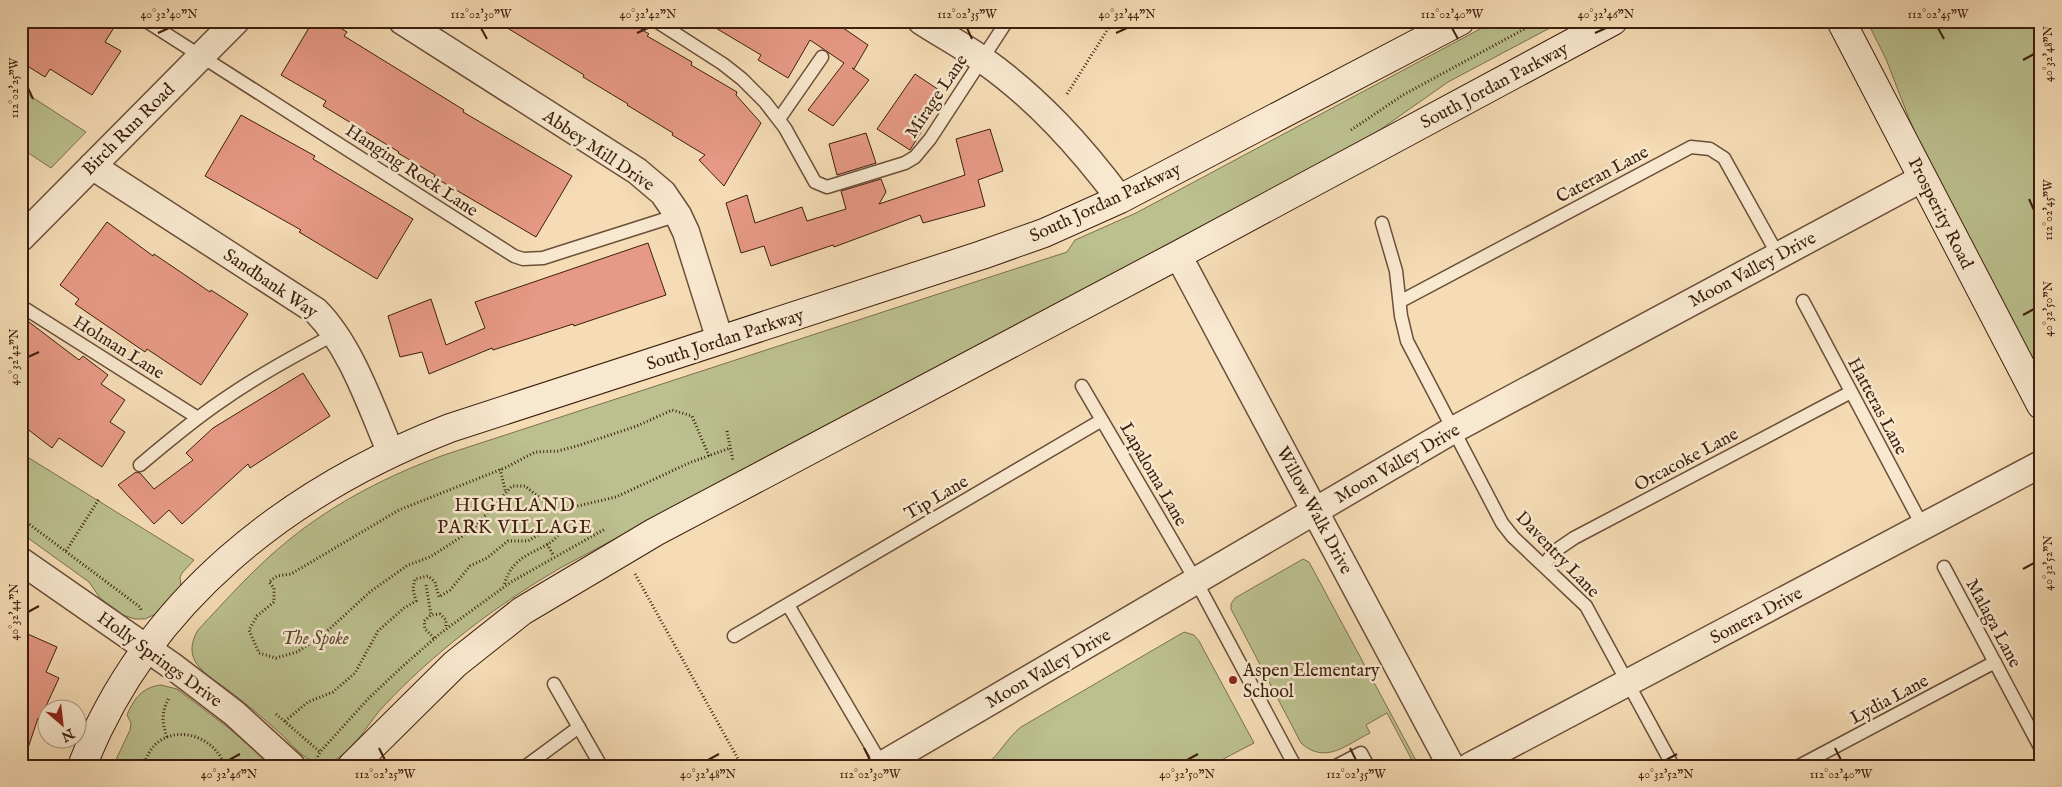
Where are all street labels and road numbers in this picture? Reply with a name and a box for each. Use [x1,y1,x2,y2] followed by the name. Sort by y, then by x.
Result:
[1417,38,1573,135] street label: South Jordan Parkway
[901,50,974,143] street label: Mirage Lane
[78,79,181,181] street label: Birch Run Road
[537,105,658,197] street label: Abbey Mill Drive
[340,120,482,223] street label: Hanging Rock Lane
[1553,141,1653,209] street label: Cateran Lane
[1902,154,1978,274] street label: Prosperity Road
[1026,158,1185,248] street label: South Jordan Parkway
[1685,227,1820,314] street label: Moon Valley Drive
[218,244,322,324] street label: Sandbank Way
[644,304,807,377] street label: South Jordan Parkway
[68,311,168,385] street label: Holman Lane
[1841,354,1912,459] street label: Hatteras Lane
[1114,418,1192,531] street label: Lapaloma Lane
[1331,419,1464,509] street label: Moon Valley Drive
[1631,423,1743,497] street label: Orcacoke Lane
[1270,443,1357,578] street label: Willow Walk Drive
[901,471,973,526] street label: Tip Lane
[1510,507,1604,603] street label: Daventry Lane
[1960,575,2026,672] street label: Malaga Lane
[1707,582,1807,650] street label: Somera Drive
[92,607,226,713] street label: Holly Springs Drive
[982,624,1115,714] street label: Moon Valley Drive
[1847,670,1933,731] street label: Lydia Lane

